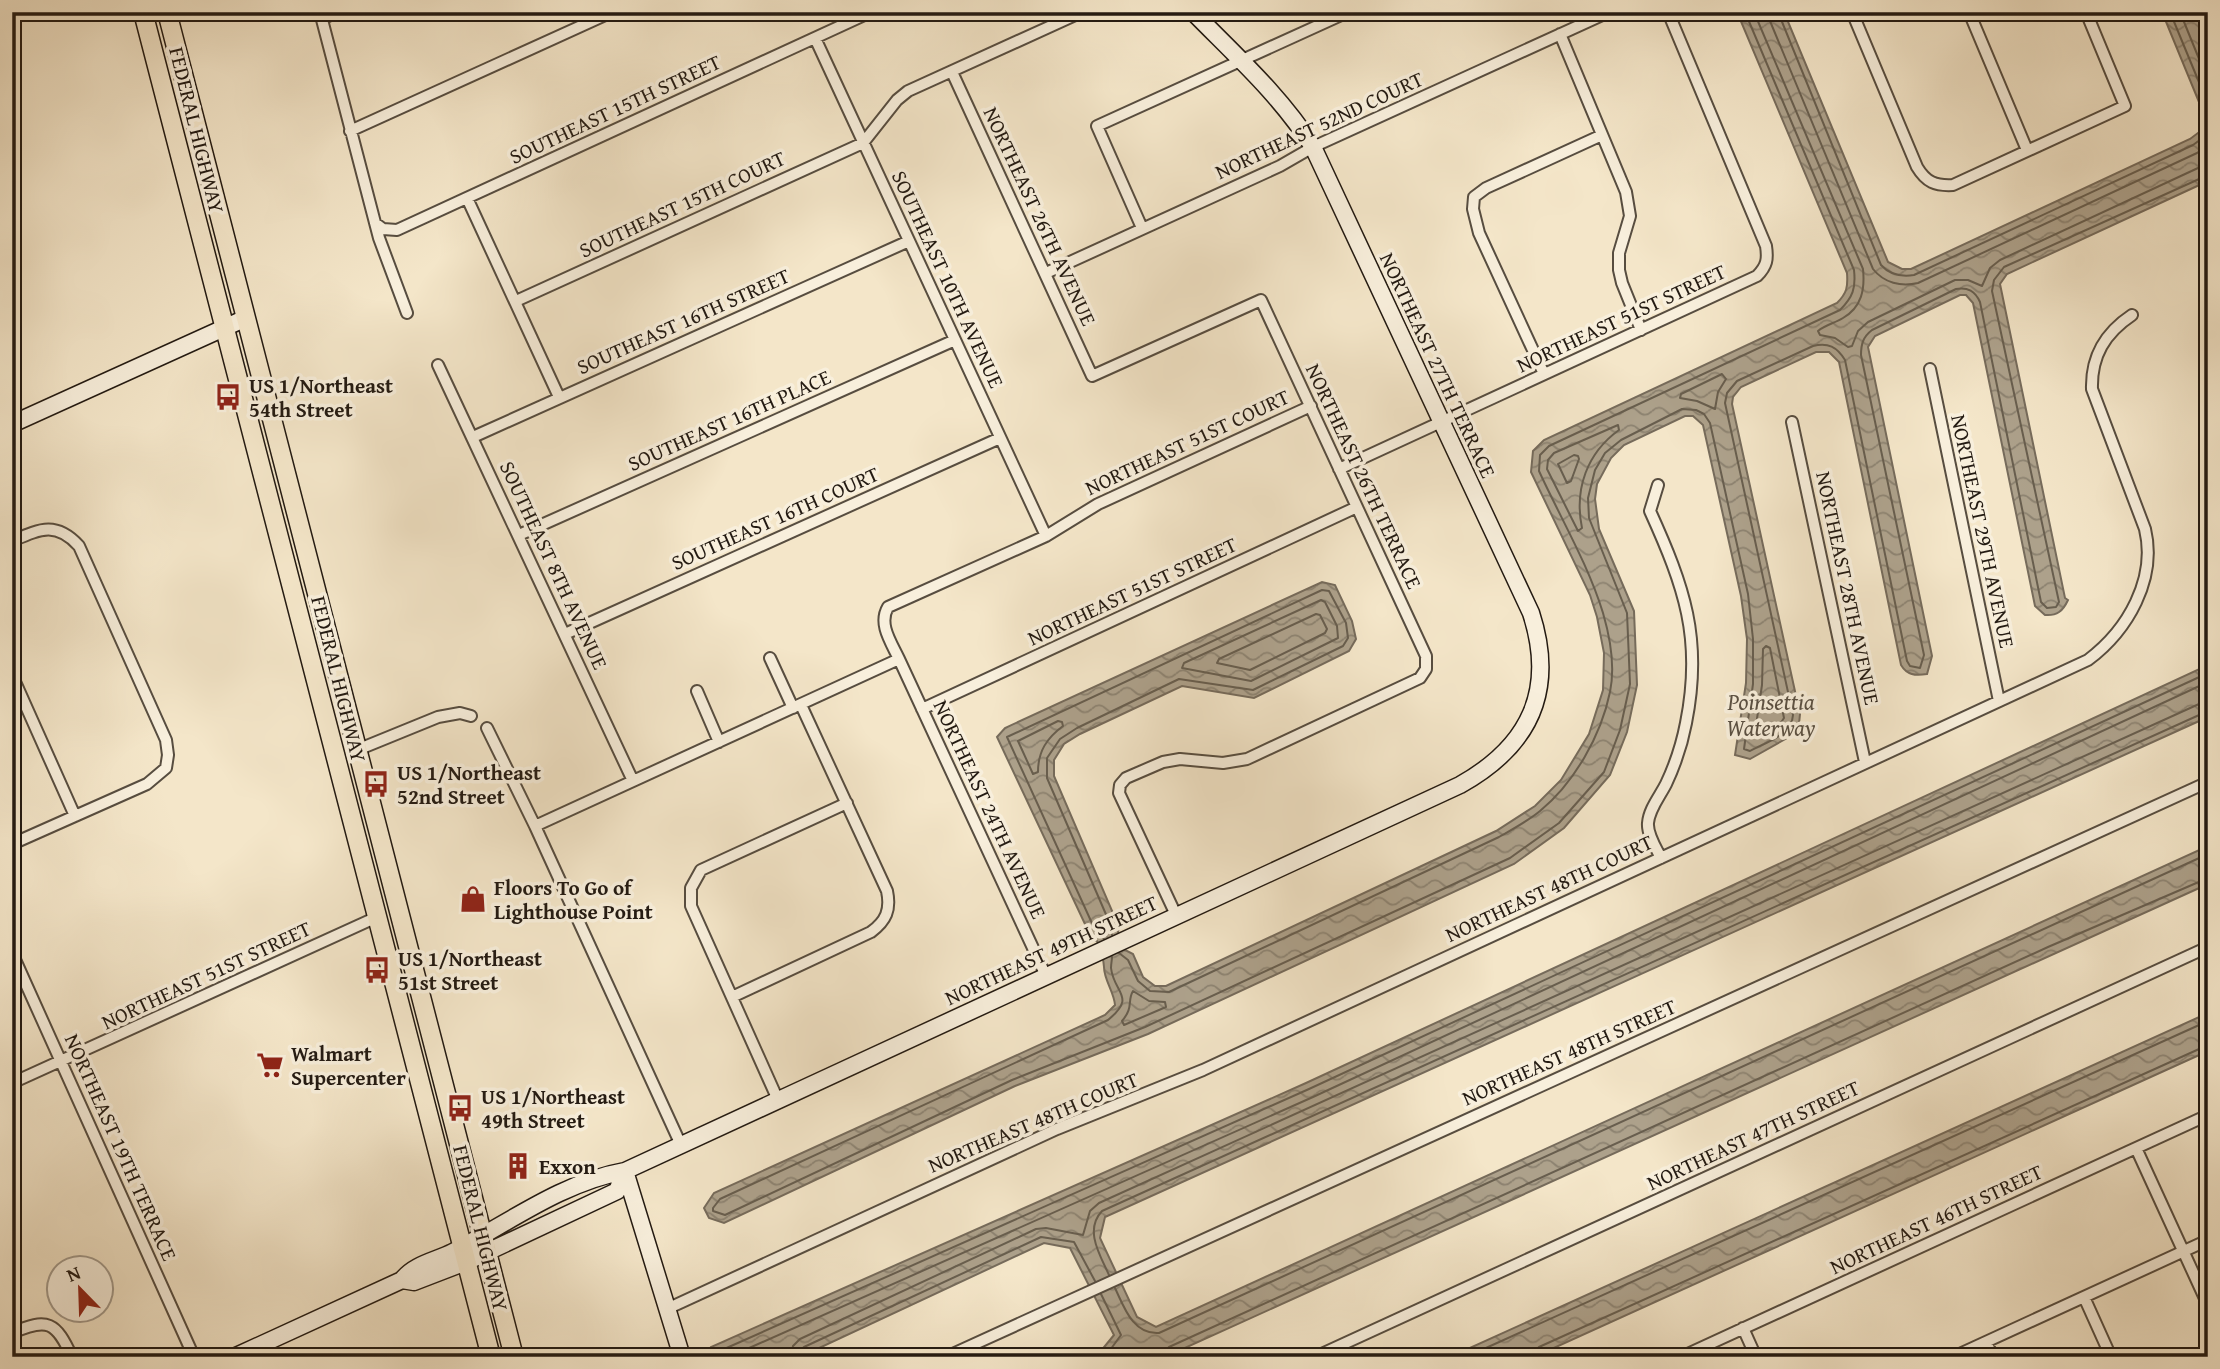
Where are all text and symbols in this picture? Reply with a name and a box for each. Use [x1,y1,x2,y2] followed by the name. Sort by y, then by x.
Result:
[161,44,233,217] street label: FEDERAL HIGHWAY
[504,46,726,172] street label: SOUTHEAST 15TH STREET
[1210,63,1428,187] street label: NORTHEAST 52ND COURT
[976,102,1105,331] street label: NORTHEAST 26TH AVENUE
[574,142,791,265] street label: SOUTHEAST 15TH COURT
[884,165,1012,393] street label: SOUTHEAST 10TH AVENUE
[1372,247,1504,483] street label: NORTHEAST 27TH TERRACE
[1511,256,1731,380] street label: NORTHEAST 51ST STREET
[572,260,795,382] street label: SOUTHEAST 16TH STREET
[1298,358,1430,594] street label: NORTHEAST 26TH TERRACE
[623,361,836,479] street label: SOUTHEAST 16TH PLACE
[249,370,393,425] place label: US 1/Northeast 54th Street
[1080,381,1294,503] street label: NORTHEAST 51ST COURT
[213,382,243,412] bus stop icon: US 1/Northeast 54th Street
[1943,411,2023,651] street label: NORTHEAST 29TH AVENUE
[492,456,616,675] street label: SOUTHEAST 8TH AVENUE
[666,458,884,578] street label: SOUTHEAST 16TH COURT
[1808,468,1888,708] street label: NORTHEAST 28TH AVENUE
[1022,529,1242,653] street label: NORTHEAST 51ST STREET
[303,593,375,766] street label: FEDERAL HIGHWAY
[1726,685,1816,744] water label: Poinsettia Waterway
[926,695,1055,924] street label: NORTHEAST 24TH AVENUE
[397,757,541,812] place label: US 1/Northeast 52nd Street
[361,769,391,799] bus stop icon: US 1/Northeast 52nd Street
[1440,826,1658,950] street label: NORTHEAST 48TH COURT
[494,872,653,927] place label: Floors To Go of Lighthouse Point
[458,884,488,914] shop icon: Floors To Go of Lighthouse Point
[940,887,1163,1013] street label: NORTHEAST 49TH STREET
[96,913,316,1037] street label: NORTHEAST 51ST STREET
[398,943,542,998] place label: US 1/Northeast 51st Street
[362,955,392,985] bus stop icon: US 1/Northeast 51st Street
[1457,991,1681,1113] street label: NORTHEAST 48TH STREET
[57,1029,185,1266] street label: NORTHEAST 19TH TERRACE
[291,1038,406,1093] place label: Walmart Supercenter
[255,1050,285,1080] supermarket icon: Walmart Supercenter
[923,1064,1143,1180] street label: NORTHEAST 48TH COURT
[1642,1072,1865,1198] street label: NORTHEAST 47TH STREET
[481,1081,625,1136] place label: US 1/Northeast 49th Street
[445,1093,475,1123] bus stop icon: US 1/Northeast 49th Street
[445,1142,517,1315] street label: FEDERAL HIGHWAY
[503,1151,533,1181] building icon: Exxon
[539,1151,596,1182] place label: Exxon
[1825,1156,2048,1282] street label: NORTHEAST 46TH STREET
[46,1254,116,1324] north arrow
[62,1258,85,1289] text: N

